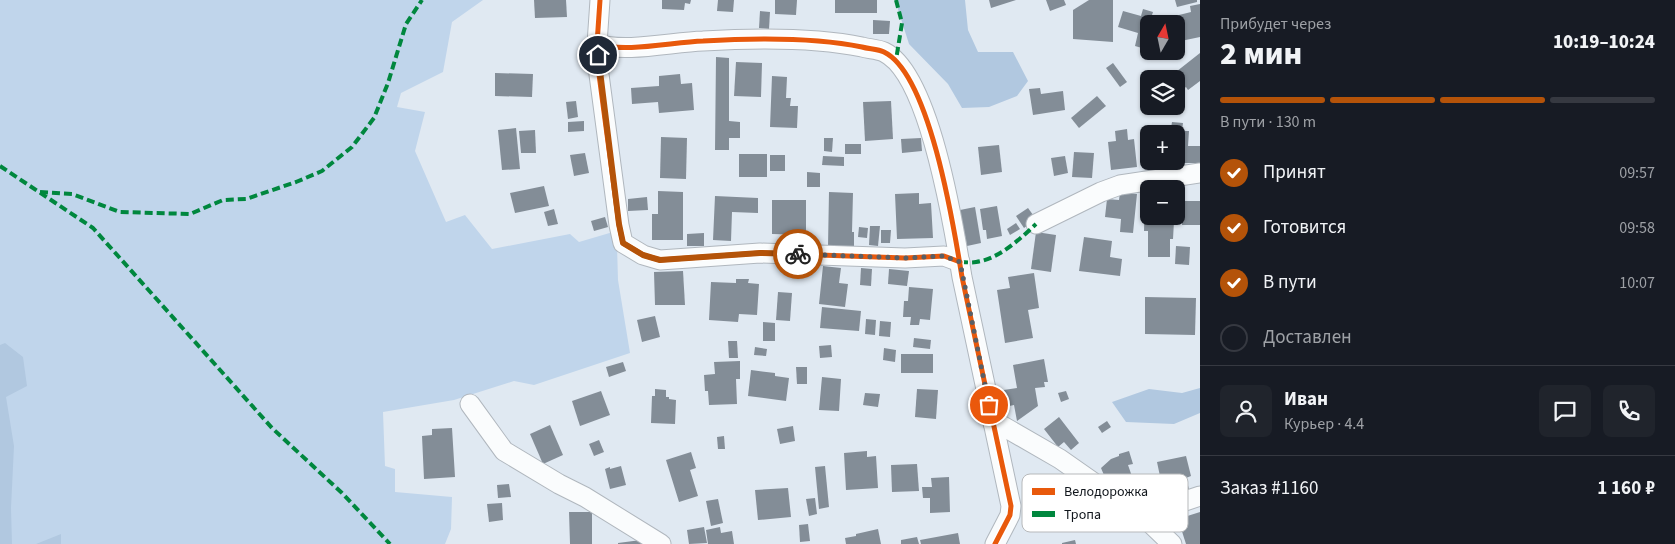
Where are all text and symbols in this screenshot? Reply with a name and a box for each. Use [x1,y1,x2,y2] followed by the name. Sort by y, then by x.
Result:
[1220,13,1331,35] text: Прибудет через
[1140,15,1185,60] north arrow
[1140,15,1185,225] map controls
[1553,29,1655,56] text: 10:19–10:24
[1220,31,1302,77] text: 2 мин
[577,34,619,76] pin
[584,41,612,69] icon: home
[1140,70,1185,115] button: layers
[1220,111,1316,133] text: В пути · 130 m
[1140,125,1185,170] button: +
[1220,159,1248,187] icon: check
[1263,159,1326,186] text: Принят
[1619,162,1655,184] text: 09:57
[1140,180,1185,225] button: −
[1220,214,1248,242] icon: check
[1263,214,1346,241] text: Готовится
[1619,217,1655,239] text: 09:58
[773,229,823,279] courier
[784,240,812,268] icon: bike
[1220,269,1248,297] icon: check
[1263,269,1317,296] text: В пути
[1619,272,1655,294] text: 10:07
[1263,324,1352,351] text: Доставлен
[968,384,1010,426] pin
[1220,385,1272,437] button: person
[1539,385,1591,437] button: chat
[1603,385,1655,437] button: phone
[1284,386,1328,413] text: Иван
[975,391,1003,419] icon: bag
[1284,413,1364,435] text: Курьер · 4.4
[1022,474,1188,532] legend
[1220,475,1319,502] text: Заказ #1160
[1597,475,1655,502] text: 1 160 ₽
[1064,482,1148,502] text: Велодорожка
[1064,505,1101,525] text: Тропа

